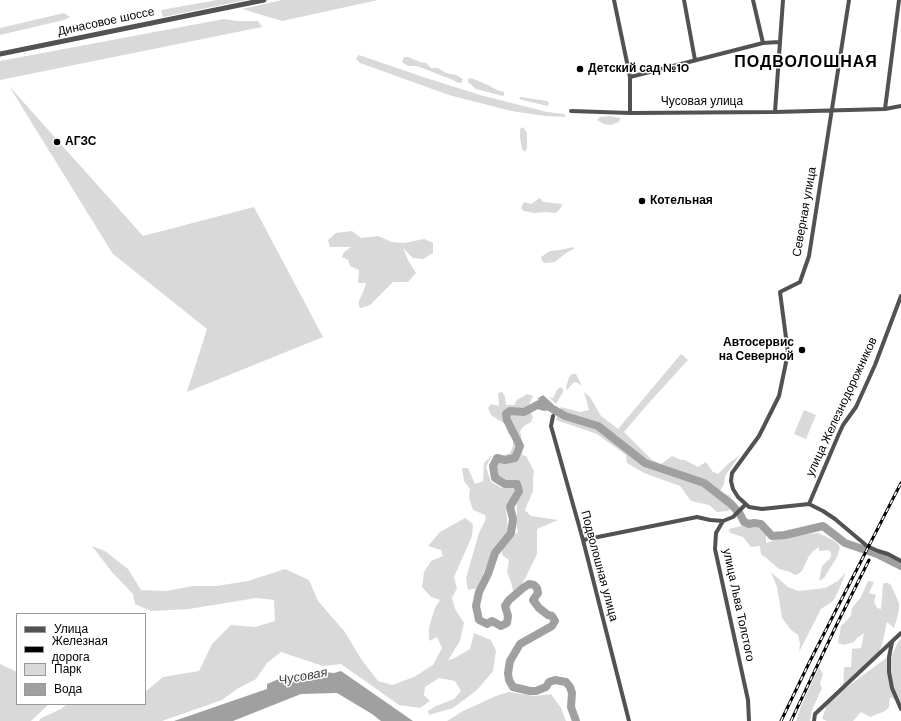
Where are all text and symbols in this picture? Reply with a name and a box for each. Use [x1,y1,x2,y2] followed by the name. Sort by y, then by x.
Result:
[56,5,156,39] street label: Динасовое шоссе
[734,53,878,73] district label: ПОДВОЛОШНАЯ
[588,62,689,76] place label: Детский сад №10
[575,64,585,74] marker: Детский сад №10
[661,95,743,109] street label: Чусовая улица
[65,135,96,149] place label: АГЗС
[52,137,62,147] marker: АГЗС
[790,166,820,258] street label: Северная улица
[650,194,713,208] place label: Котельная
[637,196,647,206] marker: Котельная
[803,335,881,479] street label: улица Железнодорожников
[719,336,794,364] place label: Автосервис на Северной
[797,345,807,355] marker: Автосервис на Северной
[577,509,621,623] street label: Подволошная улица
[719,547,757,663] street label: улица Льва Толстого
[16,613,146,705] legend
[54,621,88,637] text: Улица
[52,633,108,665] text: Железная дорога
[54,661,81,677] text: Парк
[277,665,329,689] water label: Чусовая
[54,681,82,697] text: Вода

